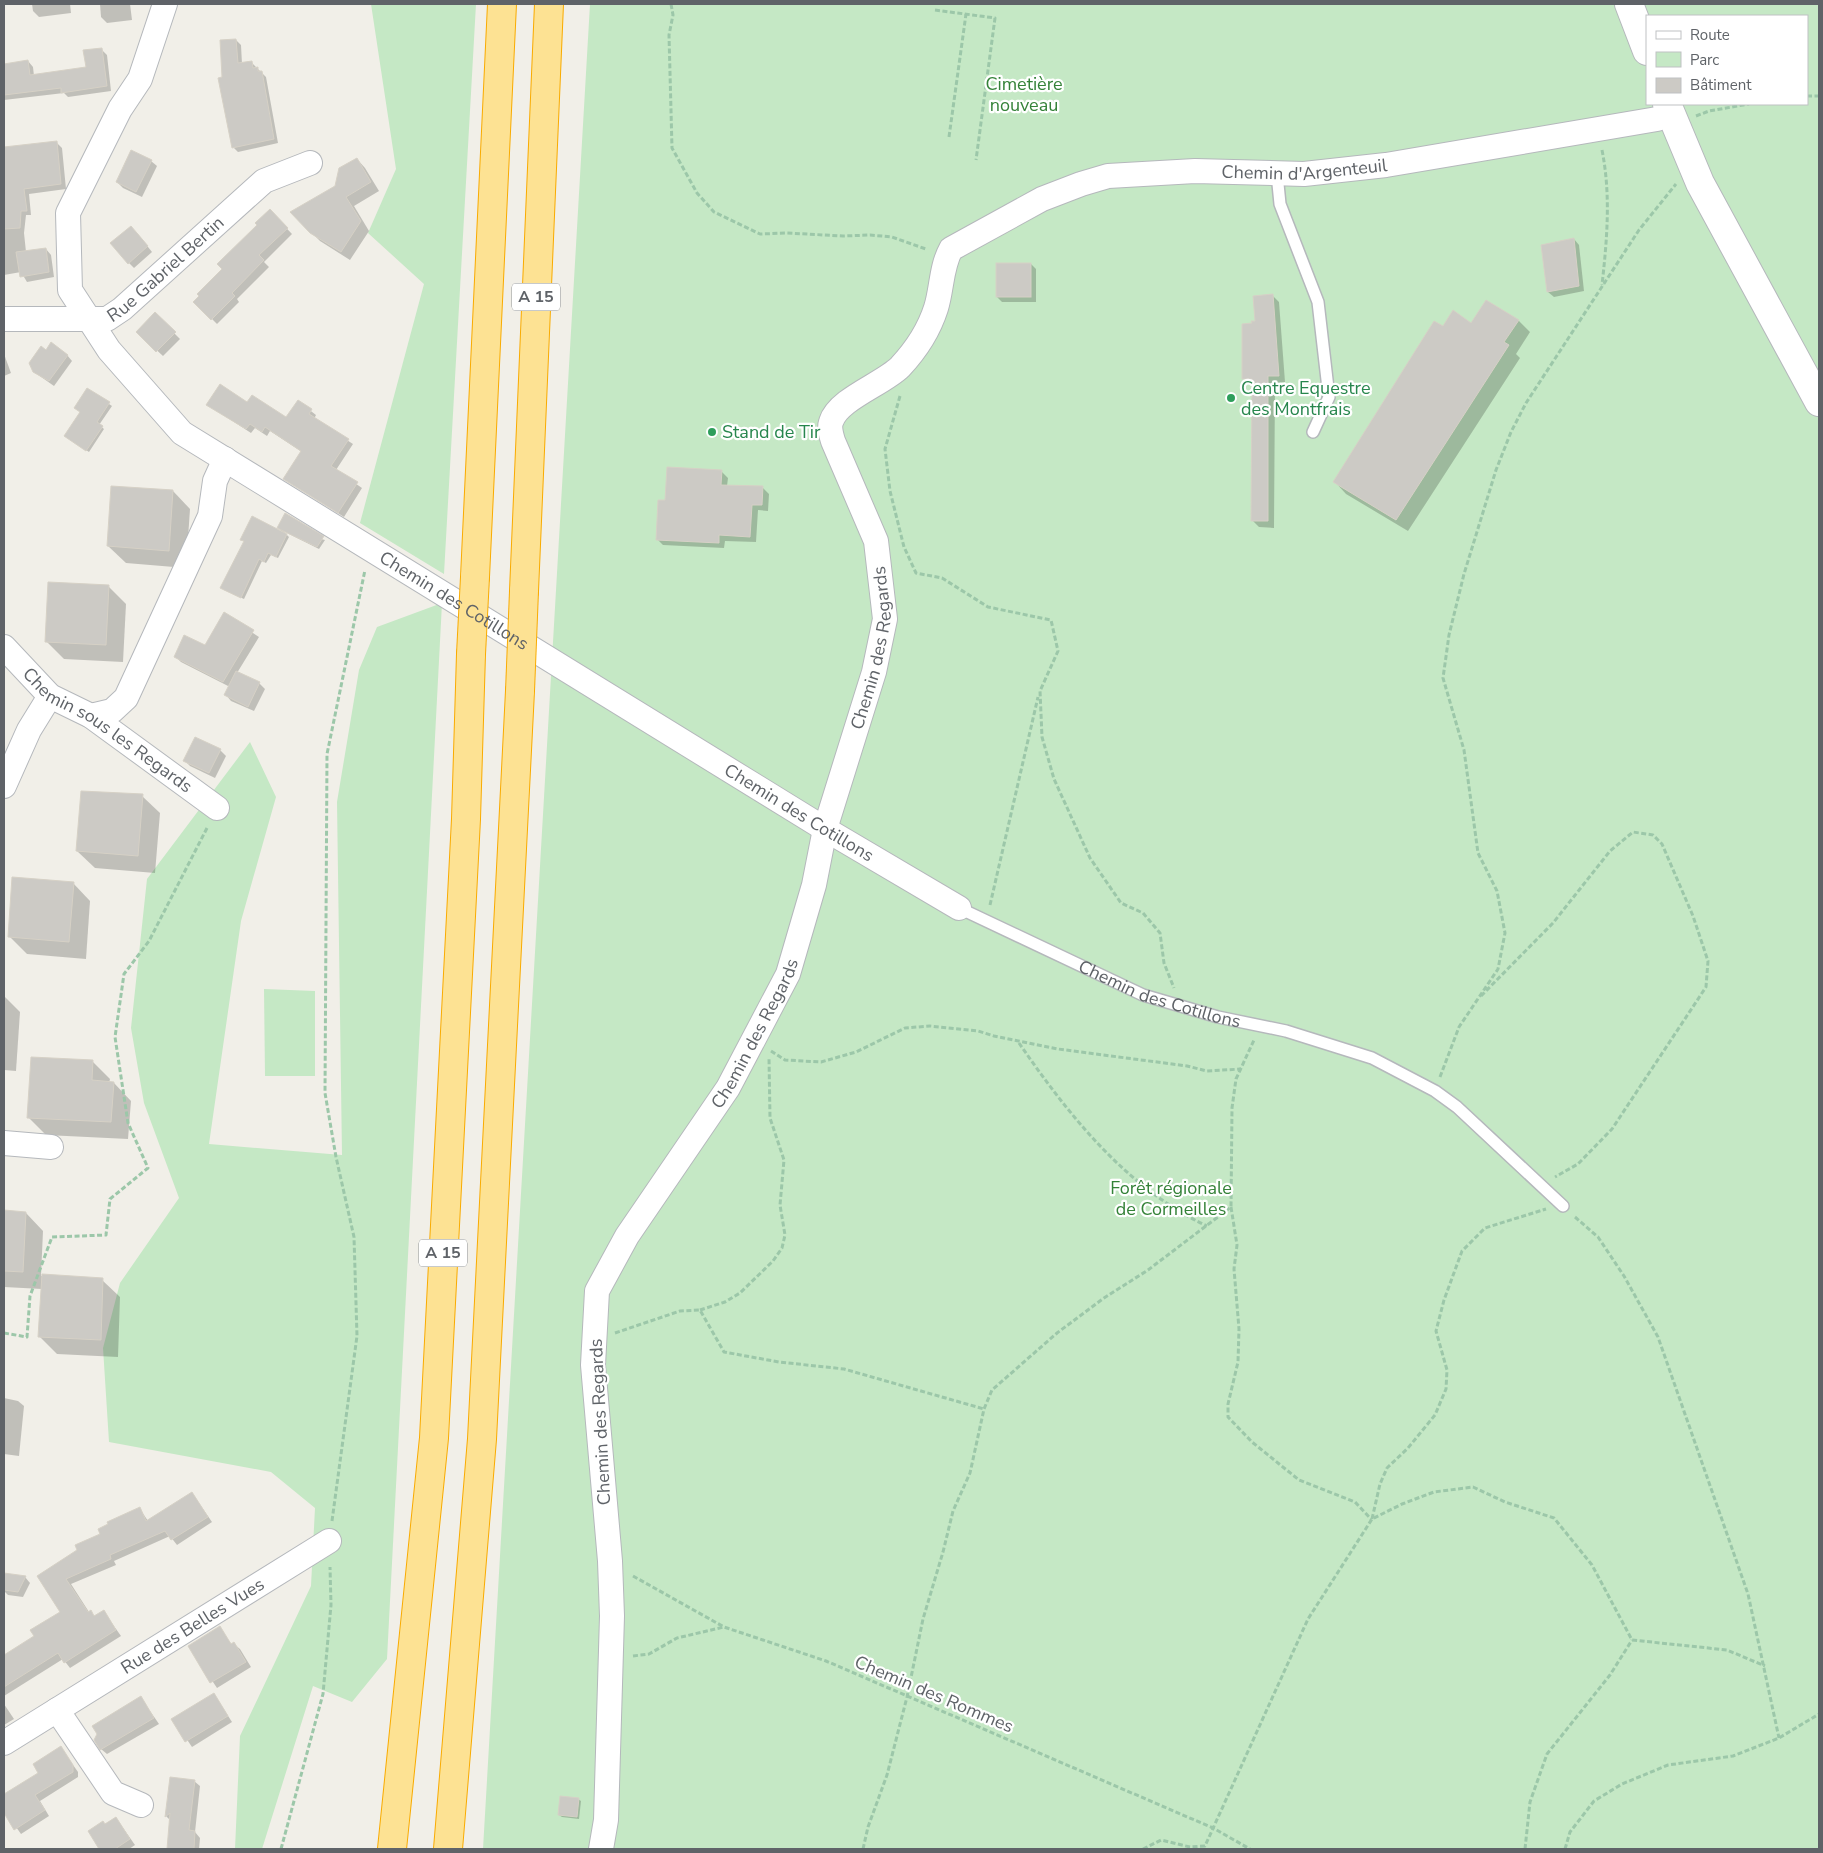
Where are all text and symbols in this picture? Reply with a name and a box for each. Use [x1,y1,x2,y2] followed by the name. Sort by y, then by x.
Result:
[1646,15,1808,105] legend
[1690,25,1730,45] text: Route
[1690,50,1719,70] text: Parc
[985,72,1063,117] park label: Cimetière nouveau
[1690,75,1752,95] text: Bâtiment
[1221,153,1389,186] street label: Chemin d'Argenteuil
[102,211,229,328] street label: Rue Gabriel Bertin
[512,284,560,310] road number: A 15
[1241,376,1370,421] place label: Centre Equestre des Montfrais
[1225,392,1237,404] marker: Centre Equestre des Montfrais
[722,420,821,444] place label: Stand de Tir
[706,426,718,438] marker: Stand de Tir
[375,545,533,656] street label: Chemin des Cotillons
[845,565,897,733] street label: Chemin des Regards
[17,662,197,798] street label: Chemin sous les Regards
[720,758,878,867] street label: Chemin des Cotillons
[1074,954,1243,1033] street label: Chemin des Cotillons
[705,956,804,1113] street label: Chemin des Regards
[1110,1176,1232,1221] park label: Forêt régionale de Cormeilles
[419,1240,467,1266] road number: A 15
[584,1338,616,1506] street label: Chemin des Regards
[116,1572,269,1680] street label: Rue des Belles Vues
[851,1650,1017,1738] street label: Chemin des Rommes

